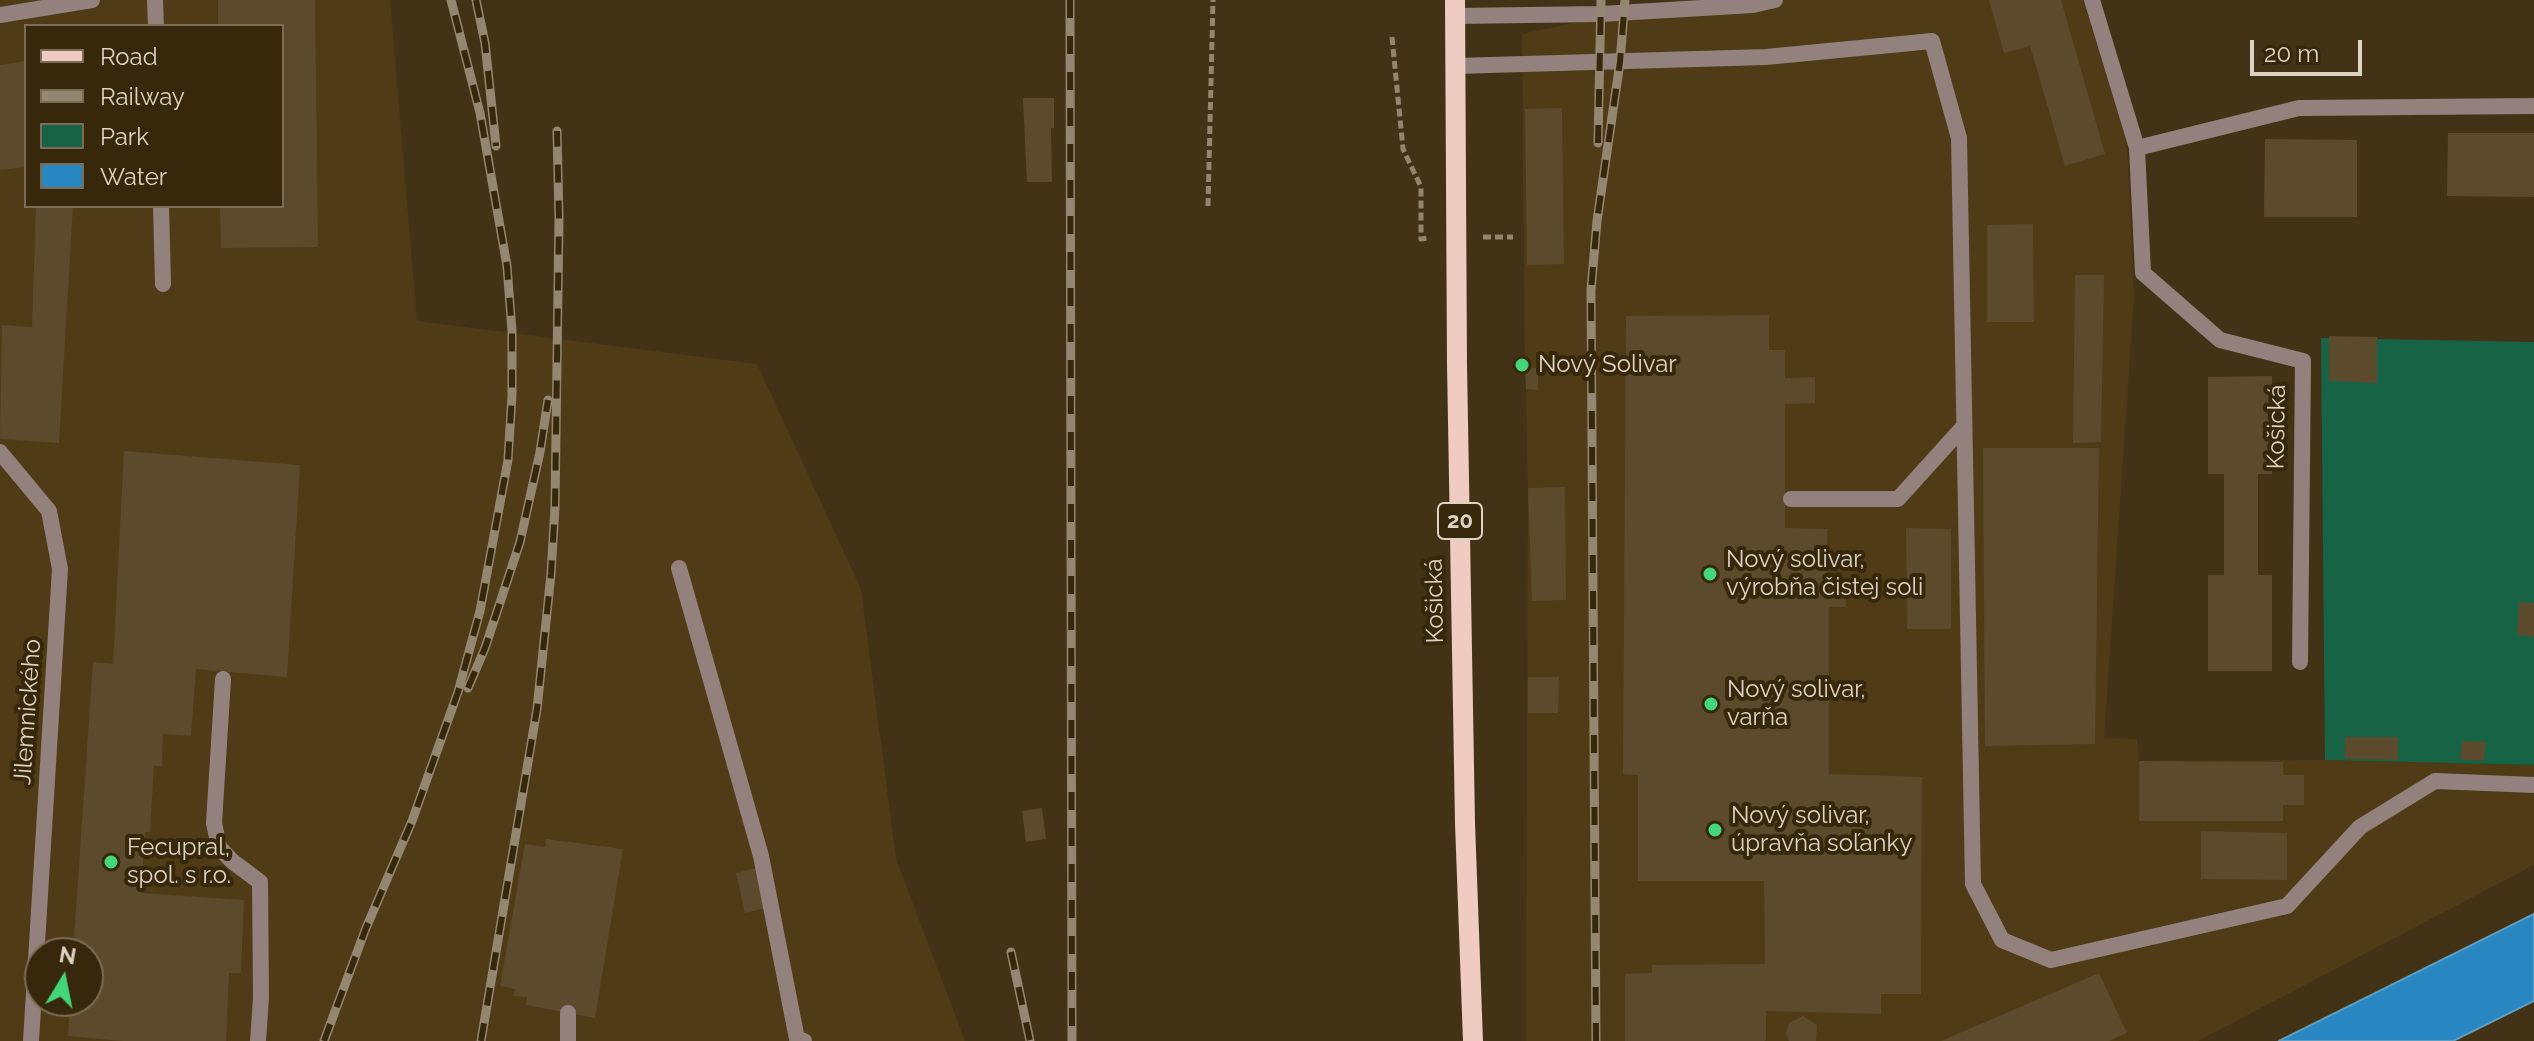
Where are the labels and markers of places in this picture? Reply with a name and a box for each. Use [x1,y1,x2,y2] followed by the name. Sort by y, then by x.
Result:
[1538,351,1677,379] place label: Nový Solivar
[1513,356,1531,374] marker: Nový Solivar
[1726,546,1923,602] place label: Nový solivar, výrobňa čistej soli
[1701,565,1719,583] marker: Nový solivar, výrobňa čistej soli
[1727,676,1866,732] place label: Nový solivar, varňa
[1702,695,1720,713] marker: Nový solivar, varňa
[1731,802,1912,858] place label: Nový solivar, úpravňa soľanky
[1706,821,1724,839] marker: Nový solivar, úpravňa soľanky
[127,834,231,890] place label: Fecupral, spol. s r.o.
[102,853,120,871] marker: Fecupral, spol. s r.o.

